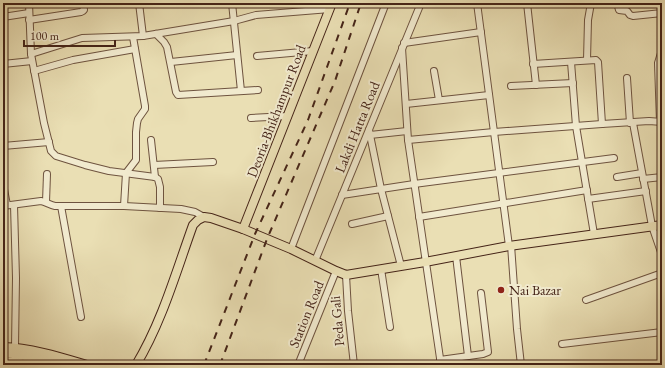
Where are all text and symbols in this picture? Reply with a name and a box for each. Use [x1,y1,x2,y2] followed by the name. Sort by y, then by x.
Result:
[24,22,115,48] scale bar
[30,28,60,44] text: 100 m
[242,41,310,180] street label: Deoria-Bhikhampur Road
[330,78,384,175] street label: Lakdi Hatta Road
[284,277,328,350] street label: Station Road
[509,281,561,299] place label: Nai Bazar
[496,285,506,295] marker: Nai Bazar
[326,295,348,347] street label: Peda Gali

